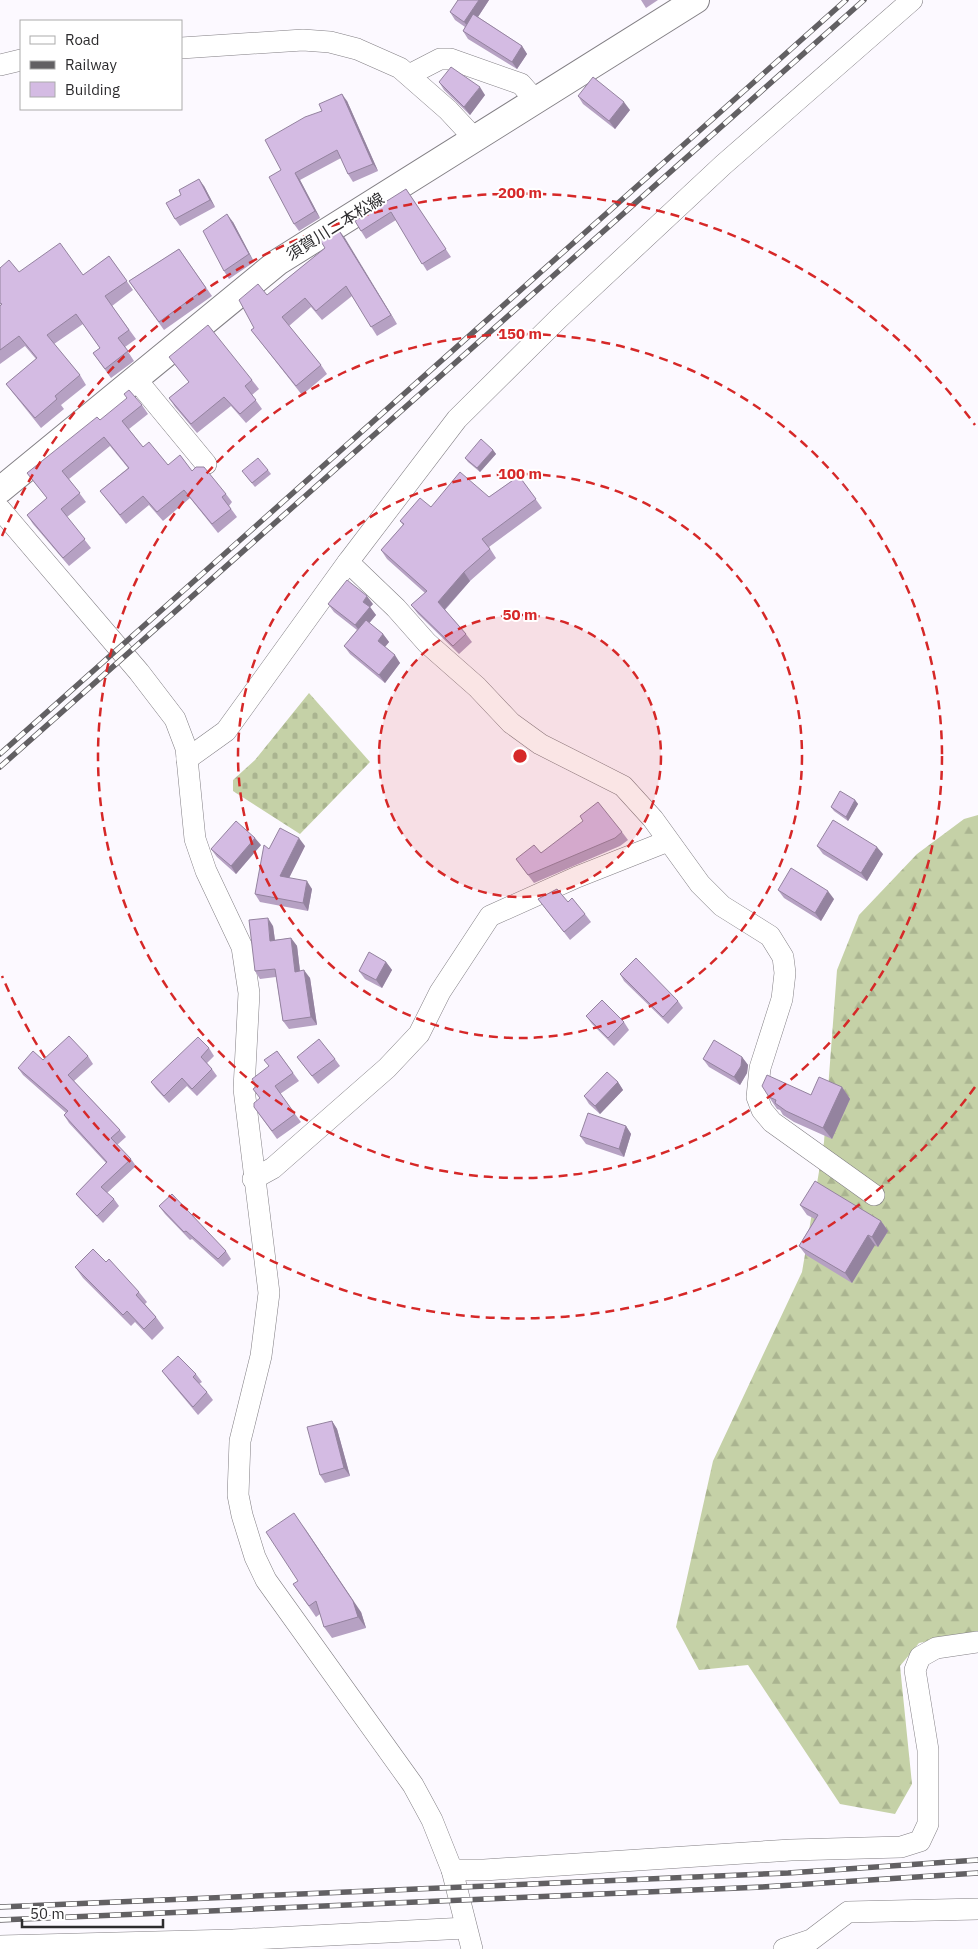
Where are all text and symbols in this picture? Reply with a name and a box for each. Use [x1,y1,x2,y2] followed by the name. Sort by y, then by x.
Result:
[20,20,182,110] legend
[65,30,100,49] text: Road
[65,55,118,74] text: Railway
[65,80,120,99] text: Building
[498,183,542,202] text: 200 m
[282,188,388,264] street label: 須賀川二本松線
[498,324,542,343] text: 150 m
[498,464,542,483] text: 100 m
[503,605,537,624] text: 50 m
[511,747,529,765] centre of rings
[22,1896,164,1928] scale bar
[30,1904,65,1923] text: 50 m

